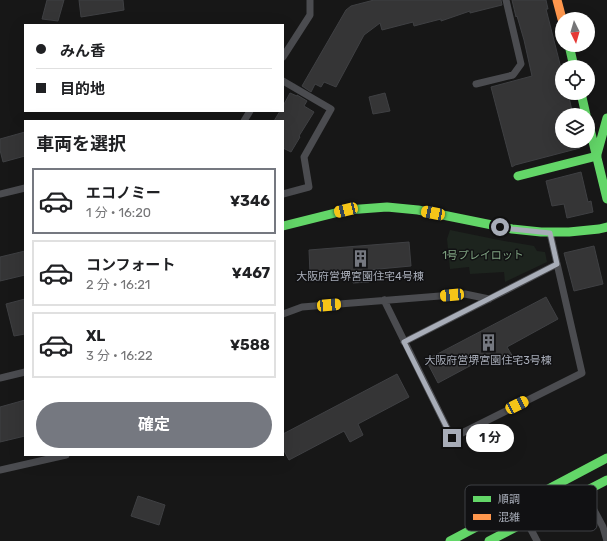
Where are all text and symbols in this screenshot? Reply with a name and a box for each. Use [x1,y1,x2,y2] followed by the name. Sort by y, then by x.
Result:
[555,12,595,52] north arrow
[555,12,595,148] map controls
[60,42,105,60] text: みん香
[555,60,595,100] button: locate
[60,80,105,98] text: 目的地
[555,108,595,148] button: layers
[36,133,126,155] text: 車両を選択
[38,183,74,219] icon: car
[86,184,161,202] text: エコノミー
[230,192,270,210] text: ¥346
[333,201,359,219] car
[86,205,151,220] text: 1 分 · 16:20
[420,205,446,221] car
[491,218,509,236] route start
[350,248,370,268] building icon: 大阪府営堺宮園住宅4号棟
[442,249,524,262] park label: 1号プレイロット
[38,255,74,291] icon: car
[86,256,176,274] text: コンフォート
[232,264,270,282] text: ¥467
[296,270,424,283] place label: 大阪府営堺宮園住宅4号棟
[86,277,150,292] text: 2 分 · 16:21
[440,288,464,302] car
[317,298,341,312] car
[38,327,74,363] icon: car
[86,327,105,345] text: XL
[478,332,498,352] building icon: 大阪府営堺宮園住宅3号棟
[230,336,270,354] text: ¥588
[86,348,153,363] text: 3 分 · 16:22
[424,354,552,367] place label: 大阪府営堺宮園住宅3号棟
[504,394,530,416] car
[36,402,272,448] button: 確定
[466,424,514,452] callout: 1 分
[443,429,461,447] route end
[479,430,501,445] text: 1 分
[465,485,597,531] legend
[498,493,520,506] text: 順調
[498,511,520,524] text: 混雑

